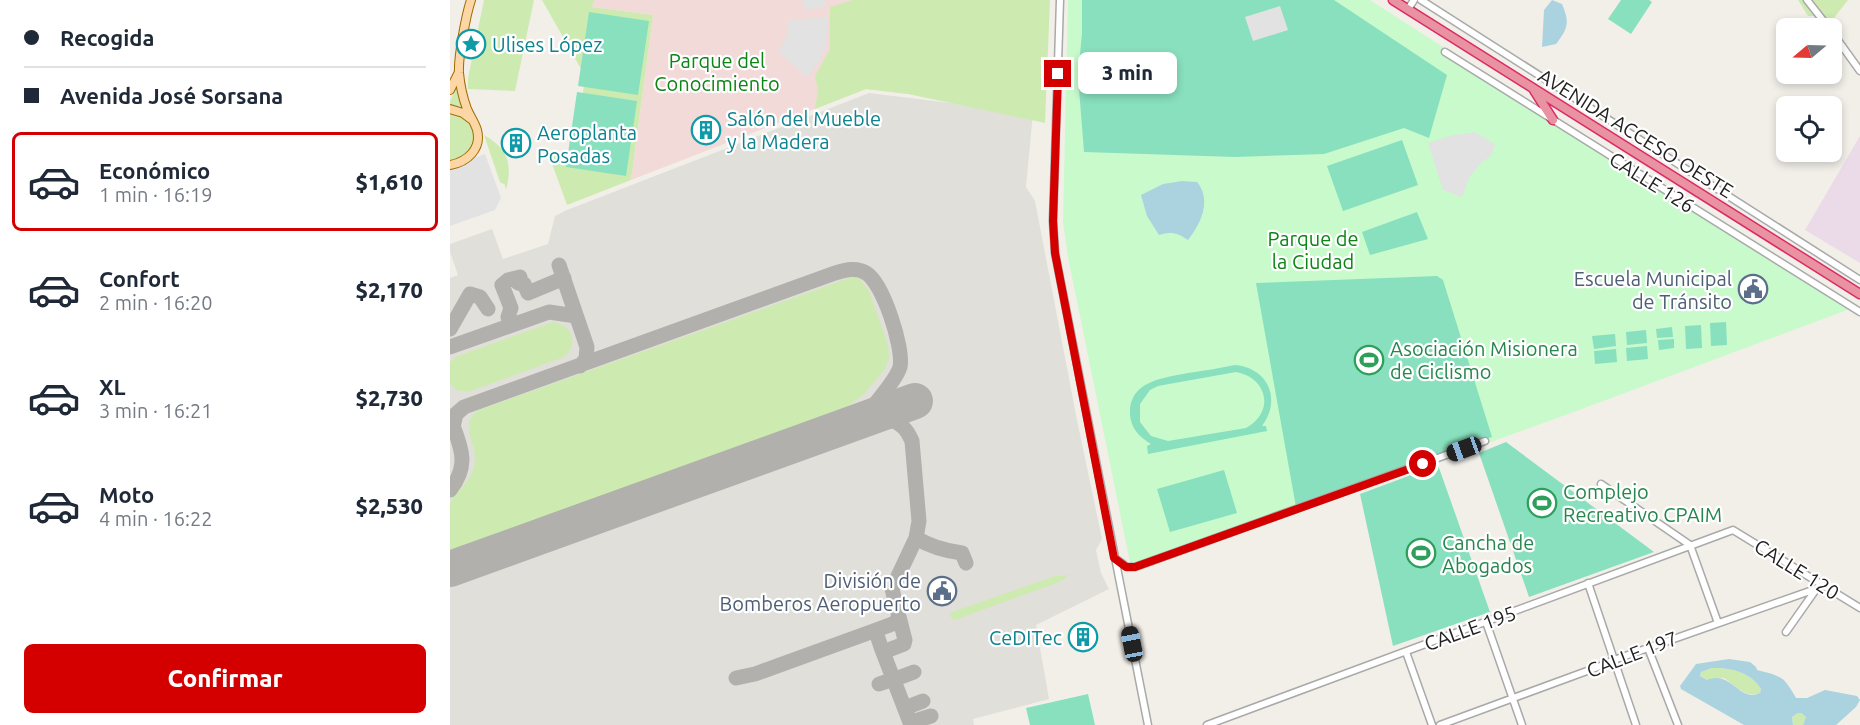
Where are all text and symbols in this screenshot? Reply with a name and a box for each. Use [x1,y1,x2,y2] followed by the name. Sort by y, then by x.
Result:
[1776,18,1842,84] north arrow
[1776,18,1842,162] map controls
[60,25,155,50] text: Recogida
[455,28,487,60] place icon: Ulises López
[492,33,603,56] place label: Ulises López
[654,49,780,95] park label: Parque del Conocimiento
[1079,53,1178,95] callout: 3 min
[1044,60,1071,87] route end
[1102,61,1153,84] text: 3 min
[1534,64,1738,202] street label: AVENIDA ACCESO OESTE
[60,83,283,108] text: Avenida José Sorsana
[1776,96,1842,162] button: locate
[727,107,881,153] place label: Salón del Mueble y la Madera
[690,114,722,146] building icon: Salón del Mueble y la Madera
[537,121,637,167] place label: Aeroplanta Posadas
[500,127,532,159] building icon: Aeroplanta Posadas
[1605,147,1699,217] street label: CALLE 126
[27,155,81,209] icon: car
[99,158,210,183] text: Económico
[356,169,423,194] text: $1,610
[99,183,213,206] text: 1 min · 16:19
[1267,227,1359,273] park label: Parque de la Ciudad
[27,263,81,317] icon: car
[99,266,180,291] text: Confort
[1574,267,1732,313] place label: Escuela Municipal de Tránsito
[1737,273,1769,305] public building icon: Escuela Municipal de Tránsito
[356,277,423,302] text: $2,170
[99,291,213,314] text: 2 min · 16:20
[1390,337,1578,383] place label: Asociación Misionera de Ciclismo
[1353,344,1385,376] sports icon: Asociación Misionera de Ciclismo
[27,371,81,425] icon: car
[99,374,126,399] text: XL
[356,385,423,410] text: $2,730
[99,399,213,422] text: 3 min · 16:21
[1444,434,1484,464] car
[1409,450,1436,477] route start
[27,479,81,533] icon: car
[1563,480,1722,526] place label: Complejo Recreativo CPAIM
[99,482,154,507] text: Moto
[1526,487,1558,519] sports icon: Complejo Recreativo CPAIM
[356,493,423,518] text: $2,530
[99,507,213,530] text: 4 min · 16:22
[1442,531,1534,577] place label: Cancha de Abogados
[1750,534,1844,604] street label: CALLE 120
[1405,537,1437,569] sports icon: Cancha de Abogados
[720,569,921,615] place label: División de Bomberos Aeropuerto
[926,575,958,607] public building icon: División de Bomberos Aeropuerto
[1421,601,1519,655] street label: CALLE 195
[1067,621,1099,653] building icon: CeDITec
[1120,625,1144,663] car
[989,626,1062,649] place label: CeDITec
[1583,626,1681,682] street label: CALLE 197
[24,644,426,713] button: Confirmar

